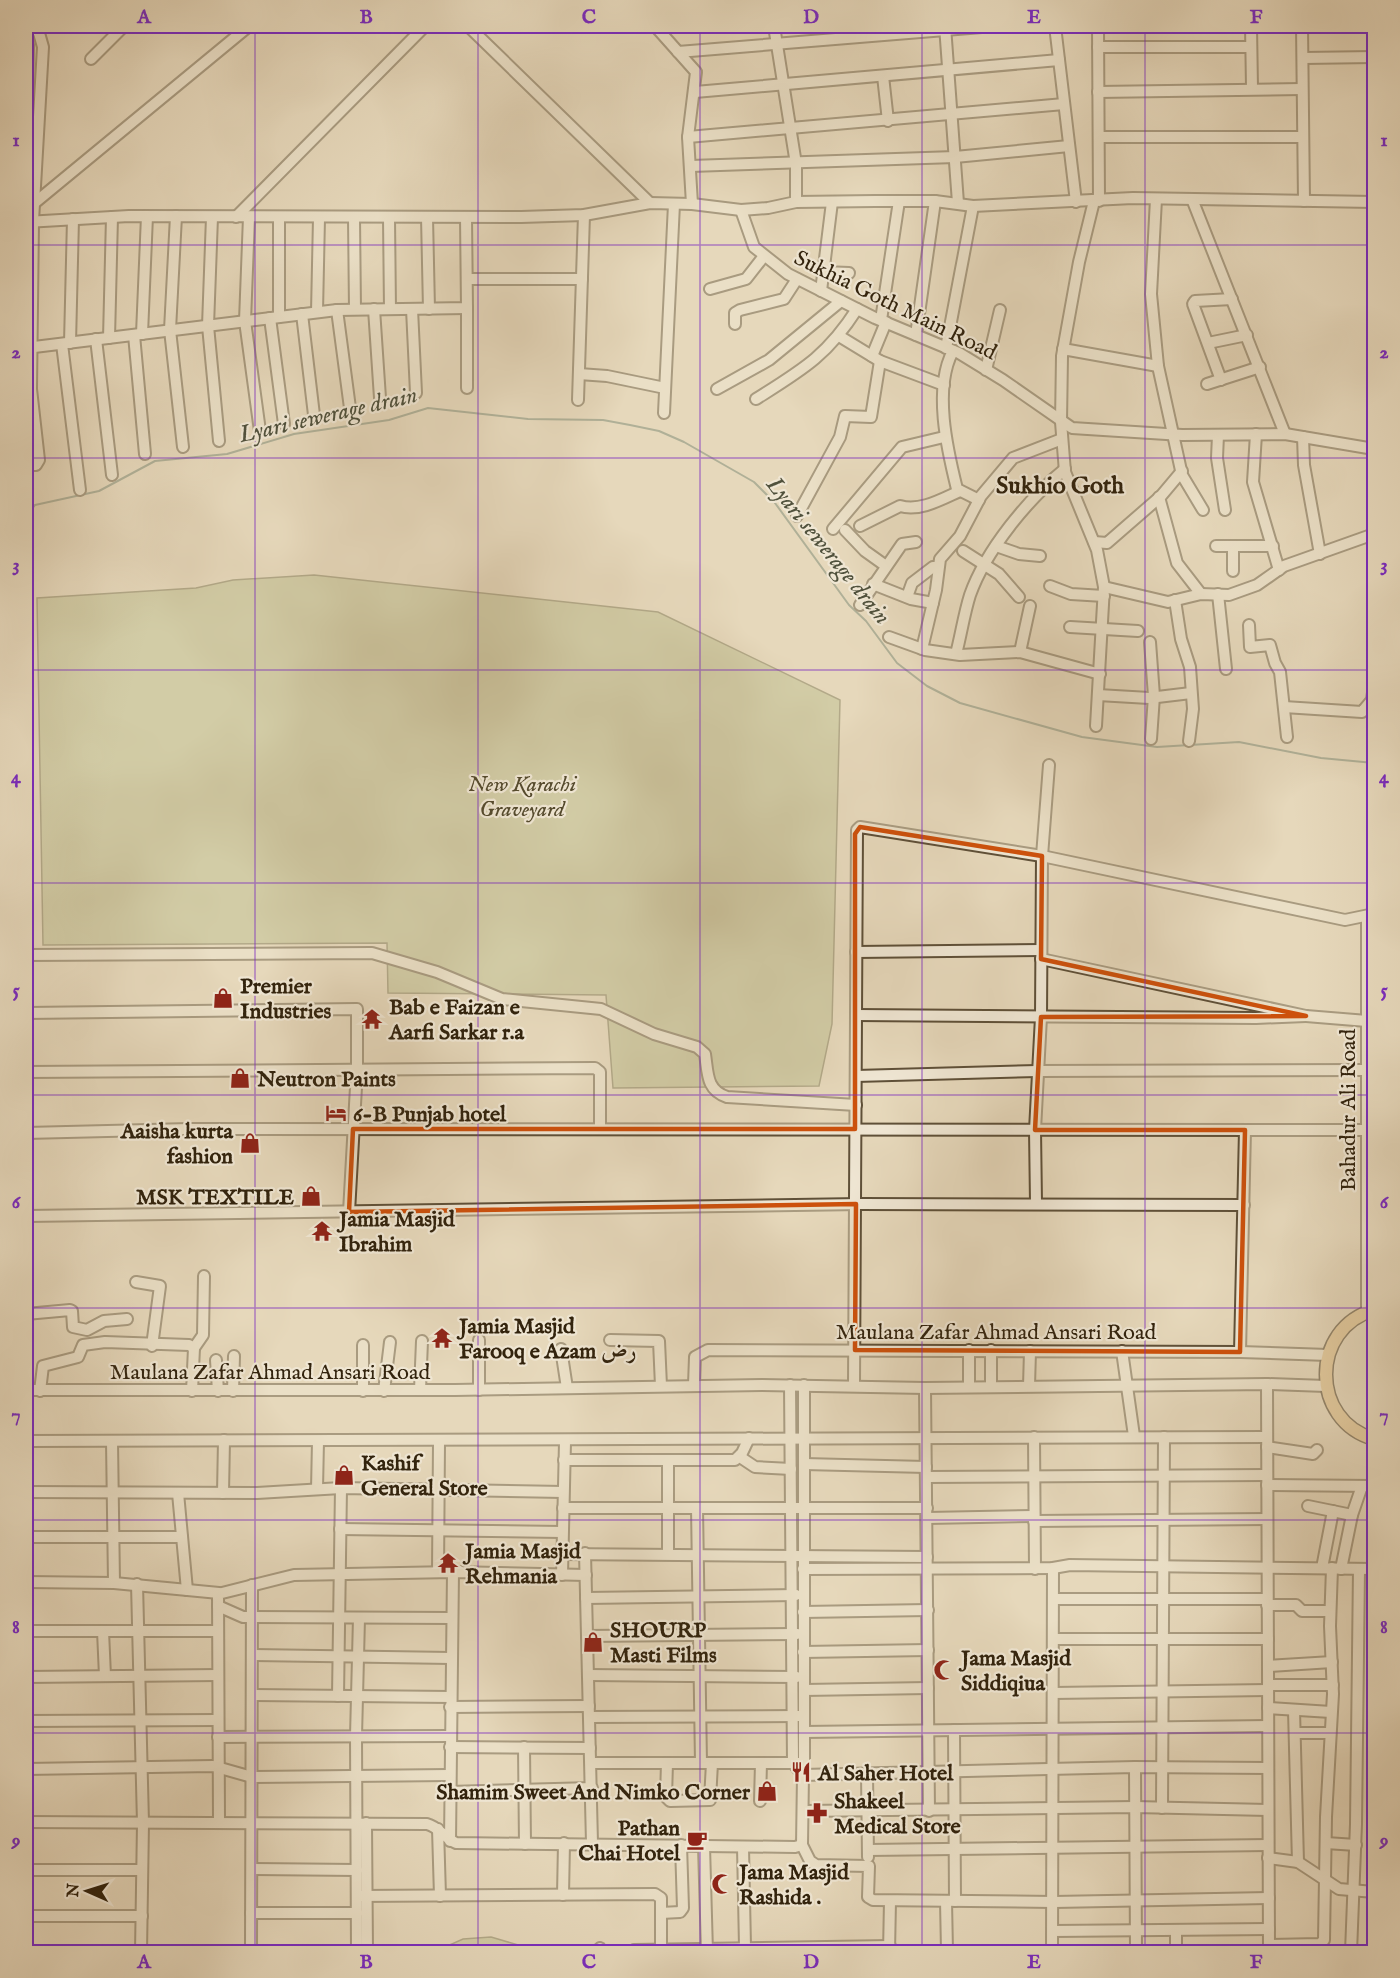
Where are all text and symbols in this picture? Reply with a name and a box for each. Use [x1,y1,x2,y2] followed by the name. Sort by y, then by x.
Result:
[136,5,152,30] text: A
[359,5,373,30] text: B
[582,5,596,30] text: C
[803,5,819,30] text: D
[1027,5,1041,30] text: E
[1250,5,1263,30] text: F
[12,128,20,153] text: 1
[1380,128,1388,153] text: 1
[789,245,1001,367] street label: Sukhia Goth Main Road
[11,340,21,365] text: 2
[1379,340,1389,365] text: 2
[235,380,421,451] water label: Lyari sewerage drain
[758,470,897,632] water label: Lyari sewerage drain
[996,471,1124,502] district label: Sukhio Goth
[12,553,20,578] text: 3
[1380,553,1388,578] text: 3
[11,765,22,790] text: 4
[1379,765,1390,790] text: 4
[468,771,578,824] park label: New Karachi Graveyard
[240,973,332,1026] place label: Premier Industries
[12,978,20,1003] text: 5
[1380,978,1388,1003] text: 5
[211,986,235,1010] shop icon: Premier Industries
[388,994,525,1047] place label: Bab e Faizan e Aarfi Sarkar r.a
[360,1007,384,1031] temple icon: Bab e Faizan e Aarfi Sarkar r.a
[1335,1028,1363,1191] street label: Bahadur Ali Road
[228,1066,252,1090] shop icon: Neutron Paints
[256,1066,396,1094] place label: Neutron Paints
[324,1101,348,1125] hotel icon: 6-B Punjab hotel
[353,1101,507,1129] place label: 6-B Punjab hotel
[120,1118,233,1171] place label: Aaisha kurta fashion
[238,1131,262,1155] shop icon: Aaisha kurta fashion
[136,1184,295,1212] place label: MSK TEXTILE
[299,1184,323,1208] shop icon: MSK TEXTILE
[12,1190,22,1215] text: 6
[1380,1190,1390,1215] text: 6
[336,1206,456,1259] place label: Jamia Masjid Ibrahim
[310,1219,334,1243] temple icon: Jamia Masjid Ibrahim
[456,1313,637,1366] place label: Jamia Masjid Farooq e Azam رض
[836,1319,1156,1347] street label: Maulana Zafar Ahmad Ansari Road
[430,1326,454,1350] temple icon: Jamia Masjid Farooq e Azam رض
[110,1359,430,1387] street label: Maulana Zafar Ahmad Ansari Road
[11,1403,21,1428] text: 7
[1379,1403,1389,1428] text: 7
[361,1450,488,1503] place label: Kashif General Store
[332,1463,356,1487] shop icon: Kashif General Store
[462,1538,582,1591] place label: Jamia Masjid Rehmania
[436,1551,460,1575] temple icon: Jamia Masjid Rehmania
[12,1615,20,1640] text: 8
[1380,1615,1388,1640] text: 8
[610,1617,717,1670] place label: SHOURP Masti Films
[581,1630,605,1654] shop icon: SHOURP Masti Films
[958,1645,1072,1698] place label: Jama Masjid Siddiqiua
[932,1658,956,1682] mosque icon: Jama Masjid Siddiqiua
[789,1760,813,1784] restaurant icon: Al Saher Hotel
[817,1760,954,1788] place label: Al Saher Hotel
[436,1779,751,1807] place label: Shamim Sweet And Nimko Corner
[755,1779,779,1803] shop icon: Shamim Sweet And Nimko Corner
[834,1788,961,1841] place label: Shakeel Medical Store
[805,1801,829,1825] pharmacy icon: Shakeel Medical Store
[578,1815,681,1868] place label: Pathan Chai Hotel
[11,1828,21,1853] text: 9
[685,1828,709,1852] cafe icon: Pathan Chai Hotel
[1379,1828,1389,1853] text: 9
[736,1859,850,1912] place label: Jama Masjid Rashida .
[57,1861,117,1921] north arrow
[710,1872,734,1896] mosque icon: Jama Masjid Rashida .
[64,1883,84,1899] text: N
[136,1950,152,1975] text: A
[359,1950,373,1975] text: B
[582,1950,596,1975] text: C
[803,1950,819,1975] text: D
[1027,1950,1041,1975] text: E
[1250,1950,1263,1975] text: F

